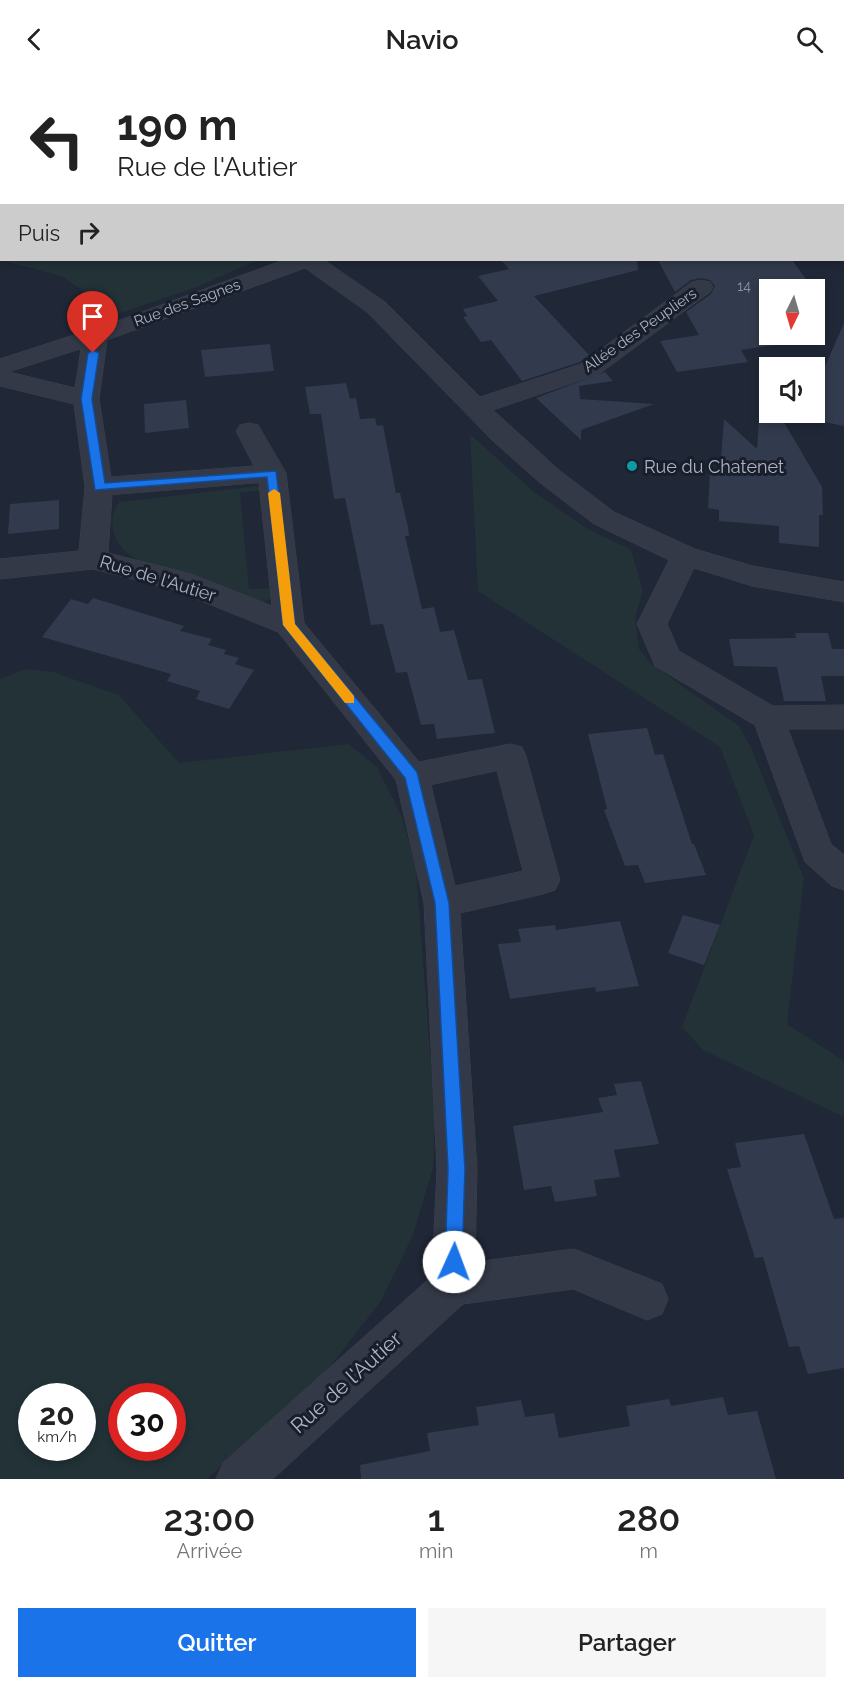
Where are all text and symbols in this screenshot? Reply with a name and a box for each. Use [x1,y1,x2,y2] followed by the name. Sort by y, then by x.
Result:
[18,23,51,56] icon: back
[793,23,826,56] icon: search
[386,24,458,55] text: Navio
[117,101,237,150] text: 190 m
[18,102,96,180] icon: left
[117,151,297,182] text: Rue de l'Autier
[72,216,105,249] icon: right
[18,220,60,246] text: Puis
[131,275,243,331] street label: Rue des Sagnes
[737,278,751,294] house number: 14
[759,279,825,345] north arrow
[759,279,825,423] map controls
[580,284,700,376] street label: Allée des Peupliers
[67,291,118,353] pin
[76,300,109,333] icon: arrive
[759,357,825,423] button: sound
[644,456,784,477] place label: Rue du Chatenet
[625,459,639,473] marker: Rue du Chatenet
[97,550,219,606] street label: Rue de l'Autier
[422,1230,486,1294] position arrow
[285,1325,407,1438] street label: Rue de l'Autier
[108,1383,186,1461] speed limit sign: 30
[39,1397,75,1432] text: 20
[37,1428,77,1446] text: km/h
[164,1497,255,1539] text: 23:00
[428,1497,445,1539] text: 1
[617,1497,680,1539] text: 280
[177,1539,242,1563] text: Arrivée
[419,1539,453,1563] text: min
[639,1539,658,1563] text: m
[18,1608,416,1677] button: Quitter
[428,1608,826,1677] button: Partager

